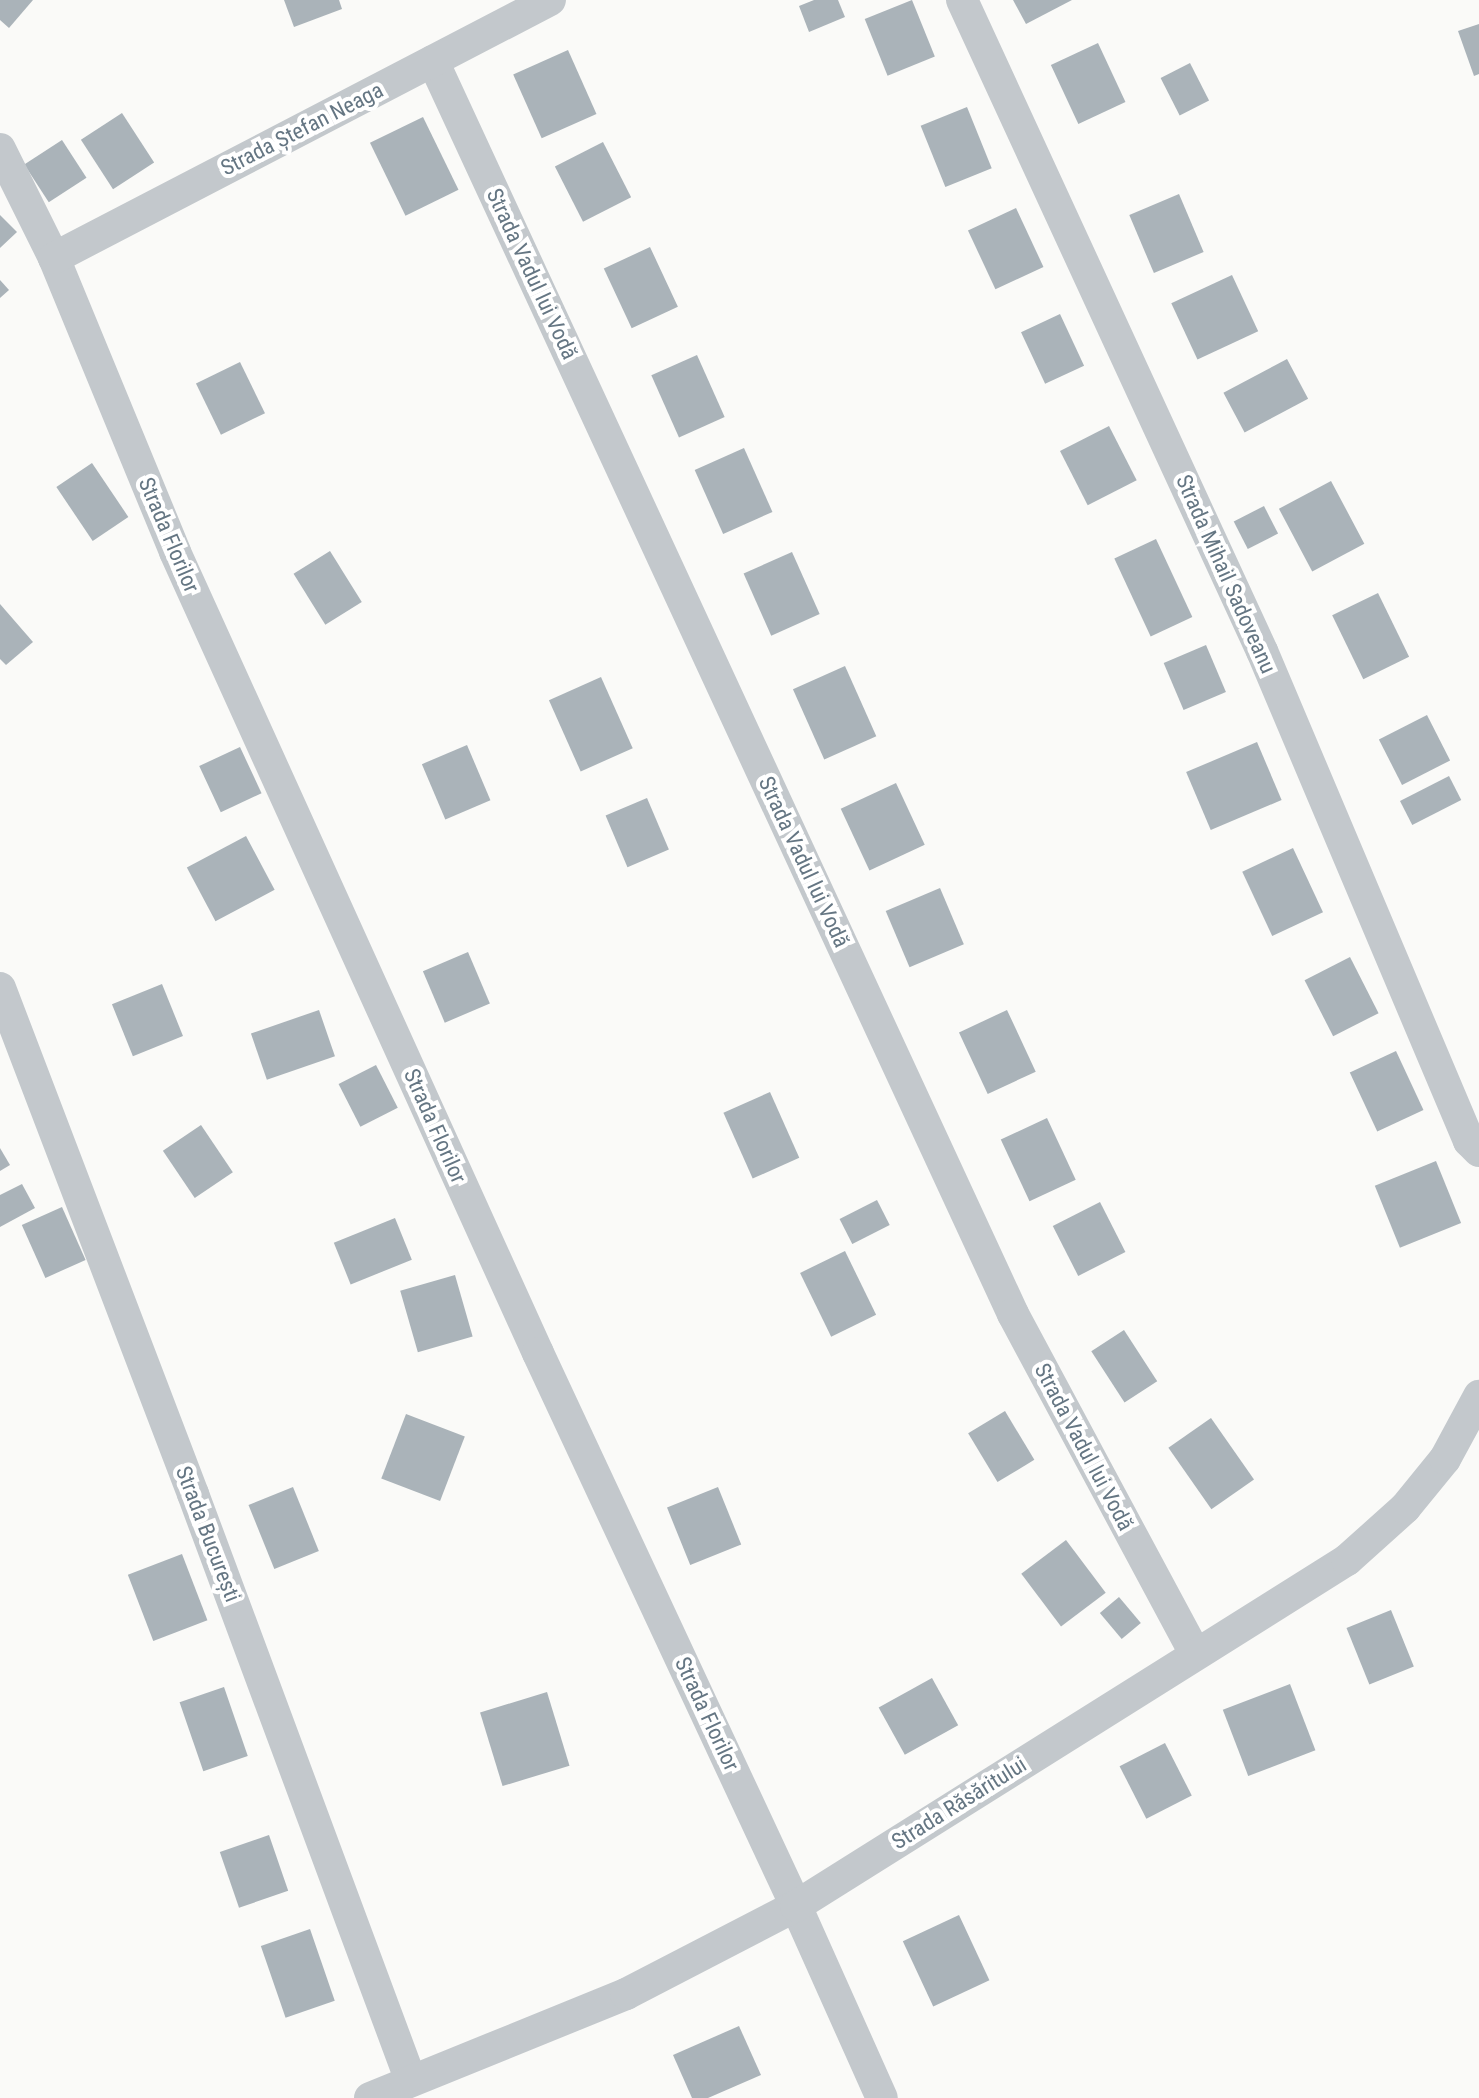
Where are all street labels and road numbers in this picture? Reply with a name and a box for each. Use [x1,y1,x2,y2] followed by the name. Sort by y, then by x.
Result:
[216,77,388,181] street label: Strada Ștefan Neaga
[481,184,583,364] street label: Strada Vadul lui Vodă
[1170,471,1282,677] street label: Strada Mihail Sadoveanu
[133,473,205,597] street label: Strada Florilor
[753,772,855,952] street label: Strada Vadul lui Vodă
[398,1065,472,1187] street label: Strada Florilor
[1029,1359,1139,1535] street label: Strada Vadul lui Vodă
[170,1462,246,1606] street label: Strada București
[669,1653,745,1775] street label: Strada Florilor
[887,1751,1031,1855] street label: Strada Răsăritului

